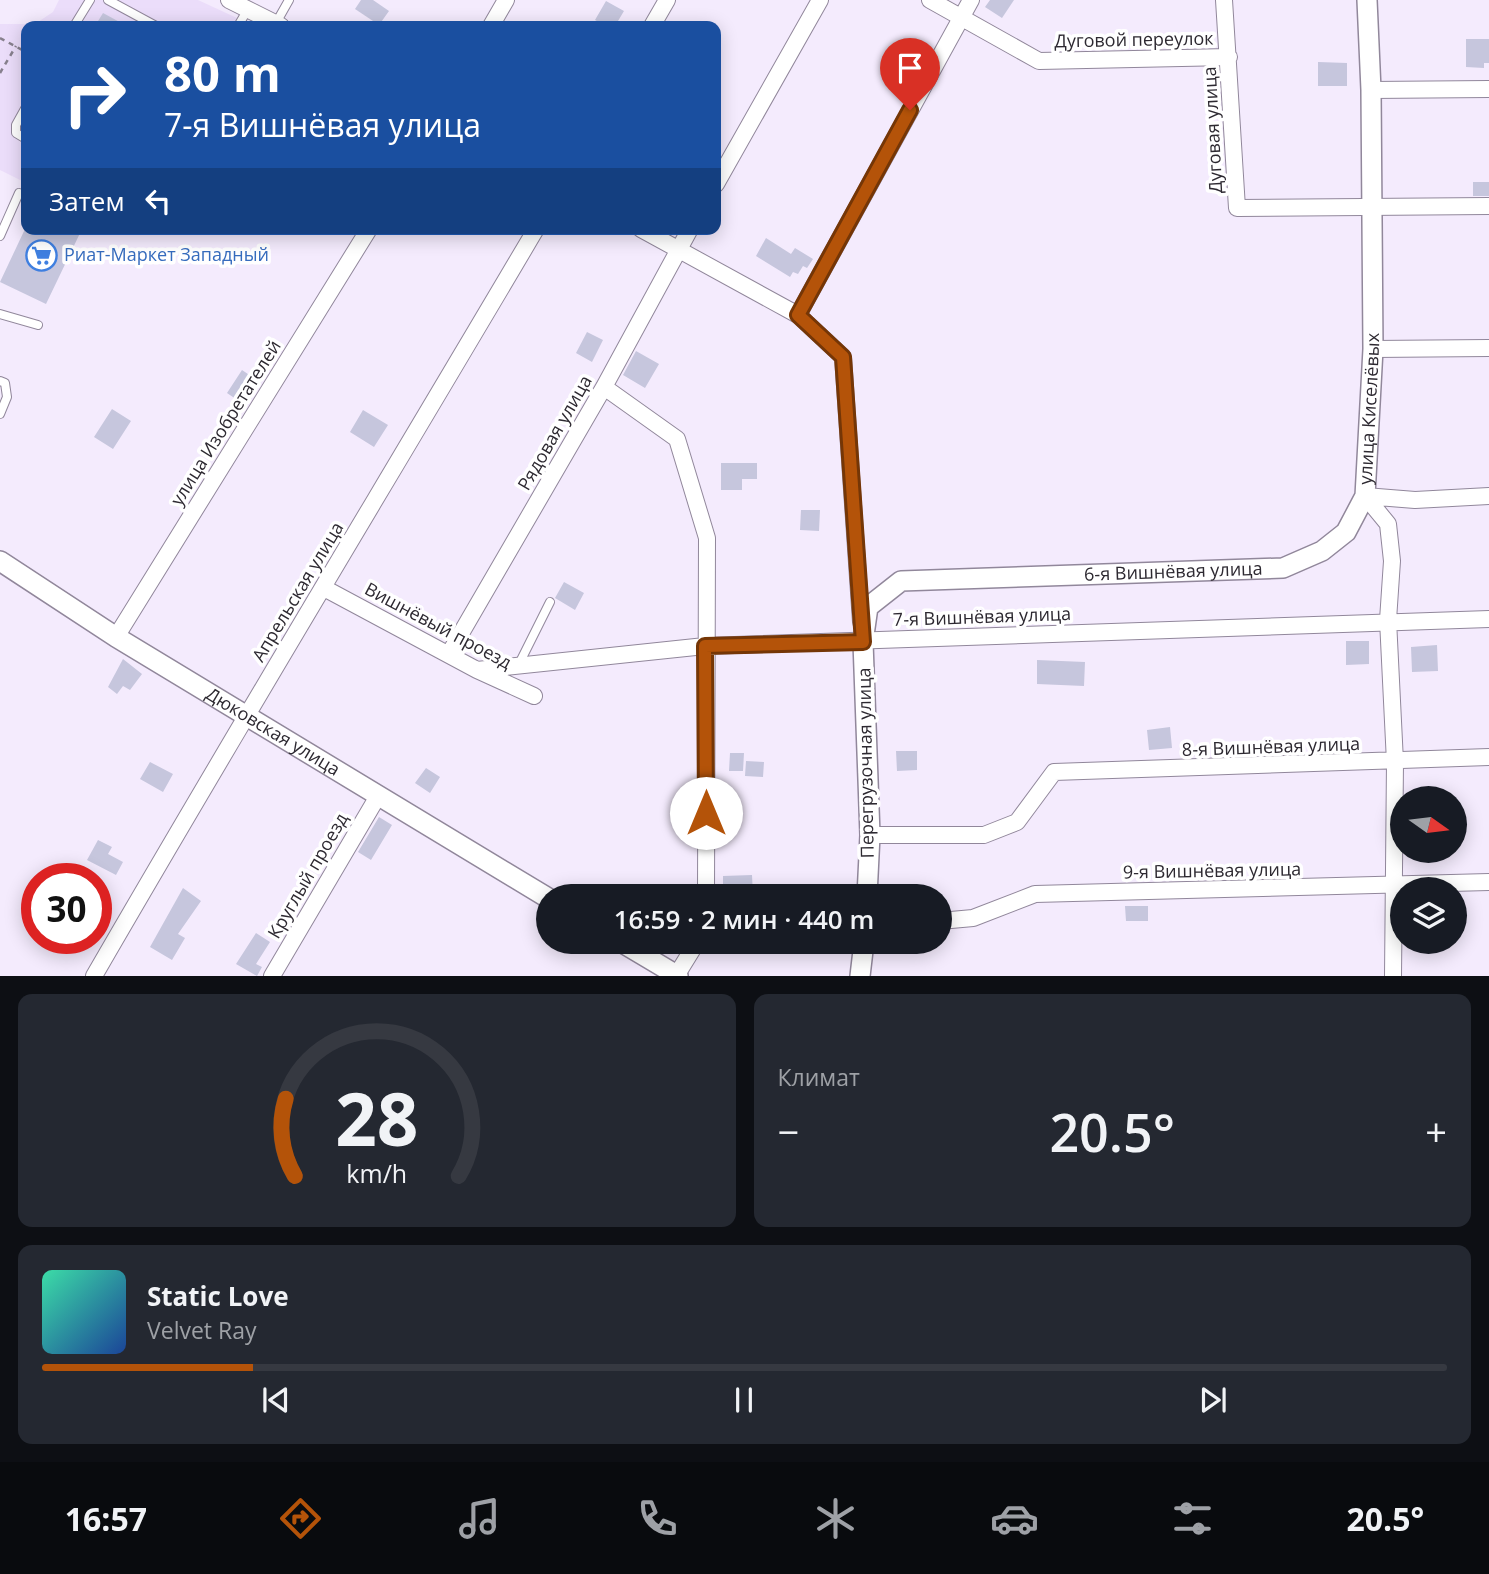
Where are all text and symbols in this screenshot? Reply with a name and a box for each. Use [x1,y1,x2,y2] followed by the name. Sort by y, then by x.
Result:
[1054,26,1214,52] street label: Дуговой переулок
[880,38,940,110] pin
[164,40,281,106] text: 80 m
[49,49,140,140] icon: right
[891,49,929,87] icon: arrive
[1197,66,1227,194] street label: Дуговая улица
[164,103,481,146] text: 7-я Вишнёвая улица
[139,182,177,220] icon: left
[49,183,125,219] text: Затем
[24,238,58,272] supermarket icon: Риат-Маркет Западный
[64,242,269,266] place label: Риат-Маркет Западный
[1353,332,1384,485] street label: улица Киселёвых
[164,335,286,510] street label: улица Изобретателей
[511,371,597,494] street label: Рядовая улица
[246,517,348,666] street label: Апрельская улица
[1084,556,1263,586] street label: 6-я Вишнёвая улица
[361,576,516,674] street label: Вишнёвый проезд
[892,601,1071,631] street label: 7-я Вишнёвая улица
[851,667,879,859] street label: Перегрузочная улица
[202,681,345,781] street label: Дюковская улица
[1181,731,1360,761] street label: 8-я Вишнёвая улица
[669,776,743,850] position arrow
[1390,786,1466,863] north arrow
[1390,786,1467,954] map controls
[261,808,353,943] street label: Круглый проезд
[1123,856,1301,884] street label: 9-я Вишнёвая улица
[21,863,112,954] speed limit sign: 30
[1390,877,1467,954] button: layers
[614,901,874,937] text: 16:59 · 2 мин · 440 m
[778,1061,860,1093] text: Климат
[335,1069,418,1168] text: 28
[1049,1096,1175,1167] text: 20.5°
[778,1105,799,1157] text: −
[1425,1105,1447,1157] text: +
[346,1156,407,1190] text: km/h
[147,1278,289,1314] text: Static Love
[147,1314,257,1346] text: Velvet Ray
[257,1381,295,1419] icon: previous
[725,1381,763,1419] icon: pause
[1194,1381,1232,1419] icon: next
[276,1494,325,1543] icon: directions
[455,1494,504,1543] icon: music
[633,1494,682,1543] icon: phone
[811,1494,860,1543] icon: climate
[990,1494,1039,1543] icon: car
[1168,1494,1217,1543] icon: filters
[65,1497,147,1540] text: 16:57
[1347,1497,1424,1540] text: 20.5°

